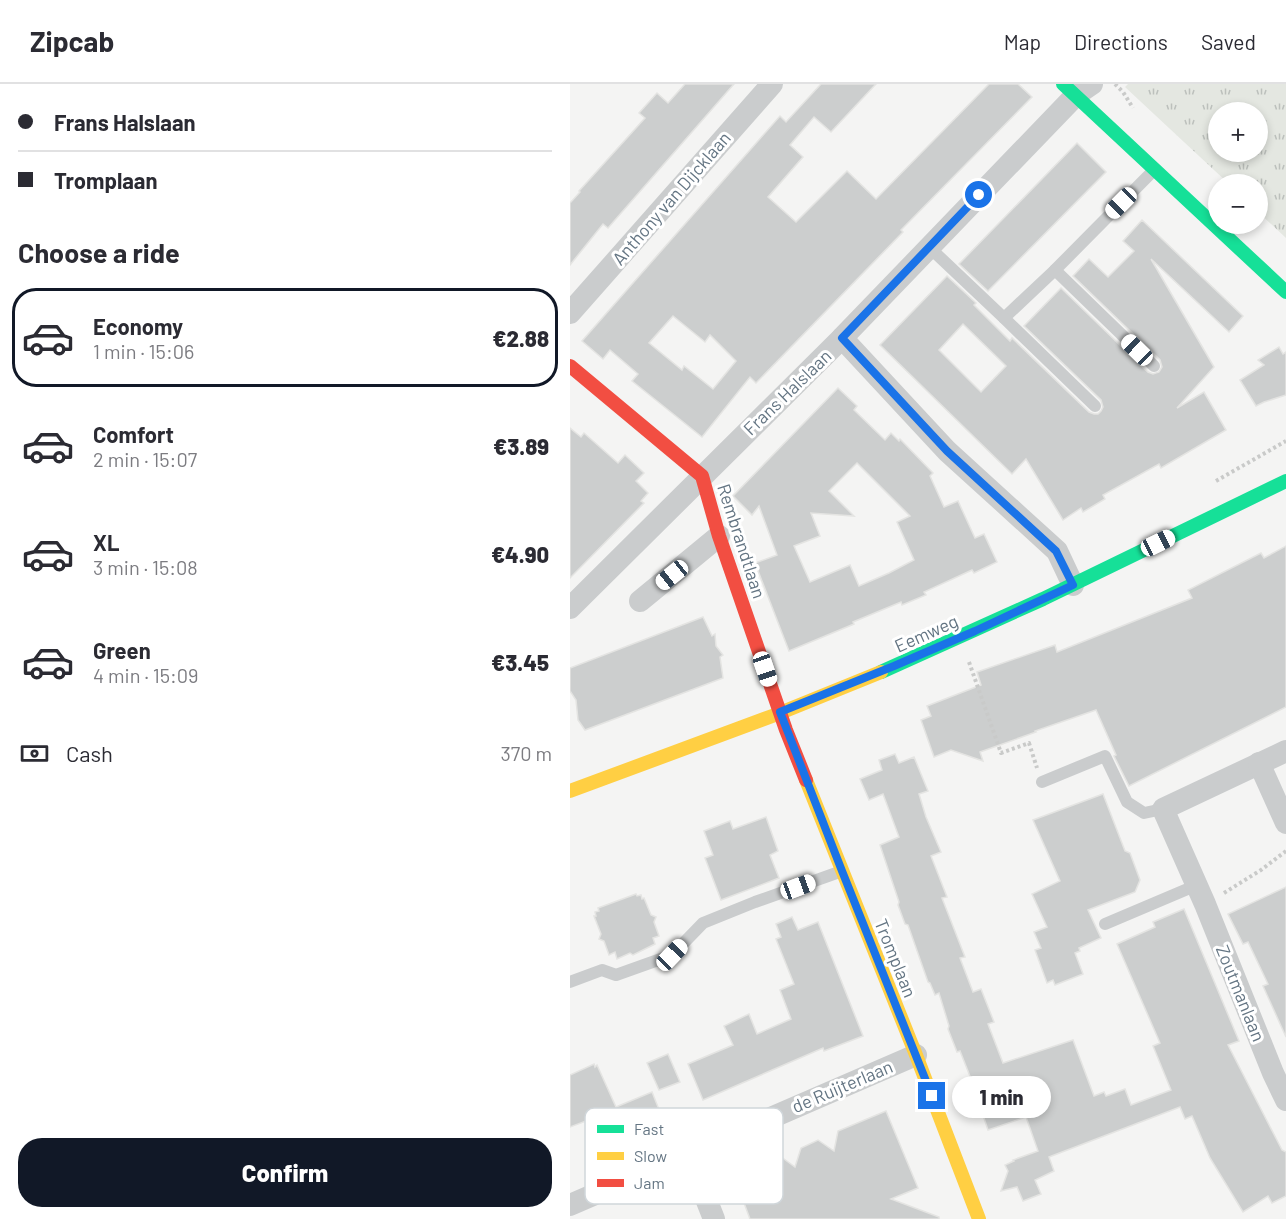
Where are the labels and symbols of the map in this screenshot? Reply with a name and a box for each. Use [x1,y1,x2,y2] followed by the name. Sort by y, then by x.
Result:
[607,127,735,269] street label: Anthony van Dijcklaan
[965,181,992,208] route start
[1102,184,1140,222] car
[1118,331,1156,369] car
[738,345,836,439] street label: Frans Halslaan
[713,481,771,601] street label: Rembrandtlaan
[1138,527,1178,559] car
[652,557,692,593] car
[891,609,961,657] street label: Eemweg
[751,649,779,689] car
[778,872,818,902] car
[870,916,922,1000] street label: Tromplaan
[653,936,691,974] car
[1212,942,1270,1044] street label: Zoutmanlaan
[788,1055,896,1117] street label: de Ruijterlaan
[953,1075,1052,1117] callout: 1 min
[918,1082,945,1109] route end
[585,1108,783,1204] legend
[634,1119,664,1138] text: Fast
[634,1146,667,1165] text: Slow
[634,1173,665,1192] text: Jam

